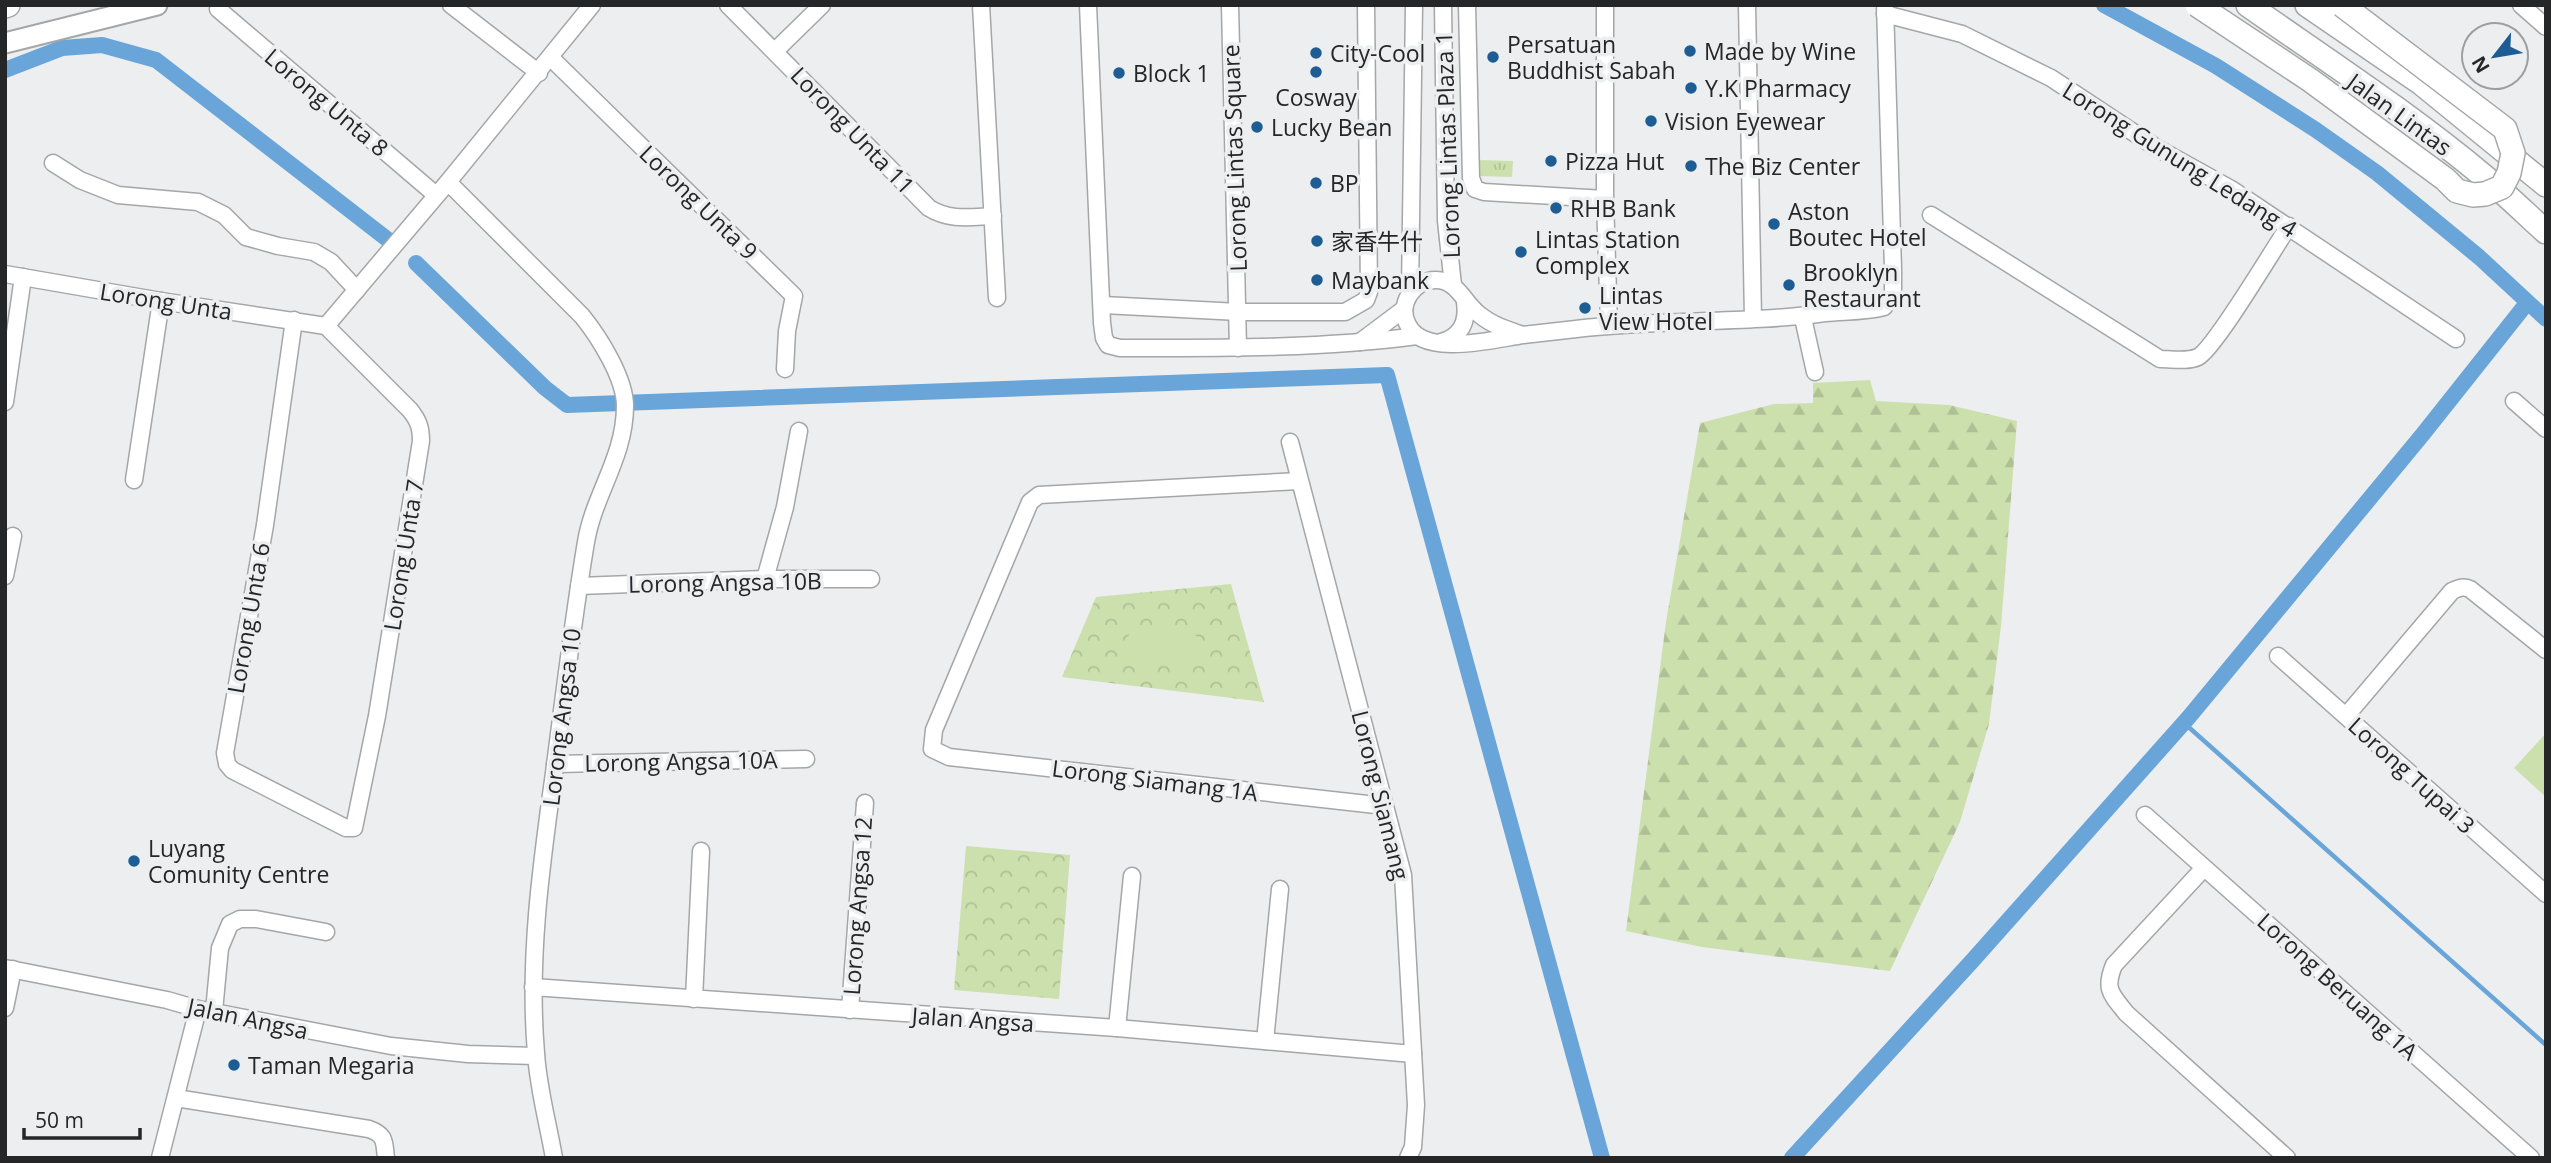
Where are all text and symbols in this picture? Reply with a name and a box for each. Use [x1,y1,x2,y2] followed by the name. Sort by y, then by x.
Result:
[2460,21,2530,91] north arrow
[1507,28,1676,86] place label: Persatuan Buddhist Sabah
[1427,31,1467,259] street label: Lorong Lintas Plaza 1
[1704,35,1856,67] place label: Made by Wine
[1330,37,1425,69] place label: City-Cool
[258,41,396,163] street label: Lorong Unta 8
[1682,43,1698,59] marker: Made by Wine
[1214,44,1254,272] street label: Lorong Lintas Square
[1308,45,1324,61] marker: City-Cool
[1485,49,1501,65] marker: Persatuan Buddhist Sabah
[2465,51,2496,78] text: N
[1133,57,1210,89] place label: Block 1
[784,59,922,201] street label: Lorong Unta 11
[1308,64,1324,80] marker: Cosway
[2340,64,2459,163] street label: Jalan Lintas
[1111,65,1127,81] marker: Block 1
[1705,72,1851,104] place label: Y.K Pharmacy
[2057,74,2303,244] street label: Lorong Gunung Ledang 4
[1683,80,1699,96] marker: Y.K Pharmacy
[1275,81,1357,113] place label: Cosway
[1665,105,1826,137] place label: Vision Eyewear
[1271,111,1392,143] place label: Lucky Bean
[1643,113,1659,129] marker: Vision Eyewear
[1249,119,1265,135] marker: Lucky Bean
[633,137,765,267] street label: Lorong Unta 9
[1565,145,1664,177] place label: Pizza Hut
[1705,150,1861,182] place label: The Biz Center
[1543,153,1559,169] marker: Pizza Hut
[1683,158,1699,174] marker: The Biz Center
[1330,167,1359,199] place label: BP
[1308,175,1324,191] marker: BP
[1570,192,1676,224] place label: RHB Bank
[1788,195,1927,253] place label: Aston Boutec Hotel
[1548,200,1564,216] marker: RHB Bank
[1766,216,1782,232] marker: Aston Boutec Hotel
[1535,223,1680,281] place label: Lintas Station Complex
[1331,225,1423,257] place label: 家香牛什
[1309,233,1325,249] marker: 家香牛什
[1513,244,1529,260] marker: Lintas Station Complex
[1803,256,1921,314] place label: Brooklyn Restaurant
[1331,264,1429,296] place label: Maybank
[1309,272,1325,288] marker: Maybank
[98,275,234,327] street label: Lorong Unta
[1781,277,1797,293] marker: Brooklyn Restaurant
[1599,279,1713,337] place label: Lintas View Hotel
[1577,300,1593,316] marker: Lintas View Hotel
[375,477,431,633] street label: Lorong Unta 7
[219,540,277,696] street label: Lorong Unta 6
[628,564,822,600] street label: Lorong Angsa 10B
[534,626,588,808] street label: Lorong Angsa 10
[1344,707,1418,884] street label: Lorong Siamang
[2342,710,2482,840] street label: Lorong Tupai 3
[584,743,778,779] street label: Lorong Angsa 10A
[1050,751,1260,809] street label: Lorong Siamang 1A
[835,816,879,996] street label: Lorong Angsa 12
[148,832,329,890] place label: Luyang Comunity Centre
[126,853,142,869] marker: Luyang Comunity Centre
[2251,905,2426,1067] street label: Lorong Beruang 1A
[183,989,311,1046] street label: Jalan Angsa
[909,999,1035,1039] street label: Jalan Angsa
[248,1049,414,1081] place label: Taman Megaria
[226,1057,242,1073] marker: Taman Megaria
[24,1096,140,1140] scale bar
[35,1106,84,1134] text: 50 m

